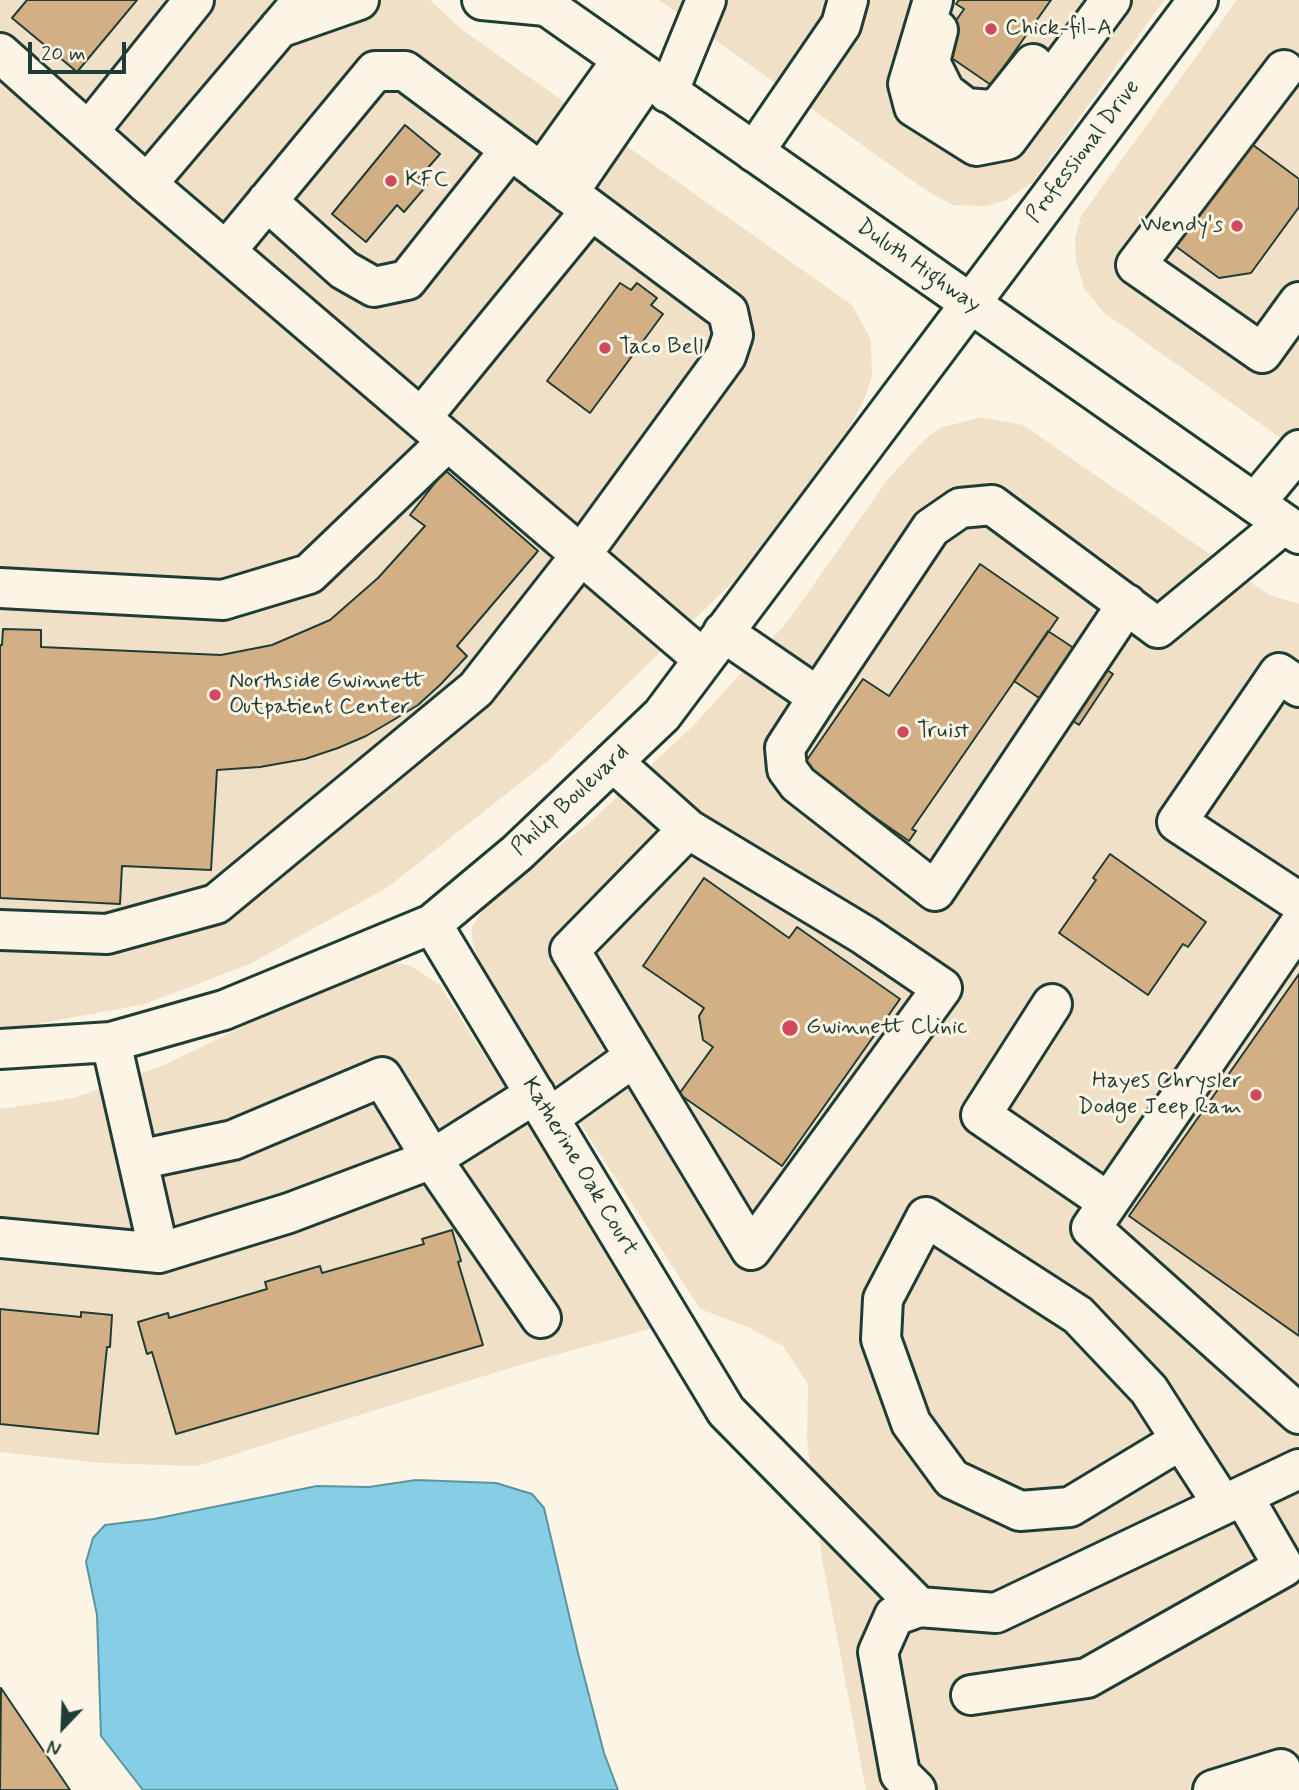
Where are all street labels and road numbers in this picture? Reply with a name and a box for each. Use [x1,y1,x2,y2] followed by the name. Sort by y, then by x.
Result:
[1021,75,1147,229] street label: Professional Drive
[850,214,986,320] street label: Duluth Highway
[506,739,636,863] street label: Philip Boulevard
[515,1073,643,1261] street label: Katherine Oak Court

